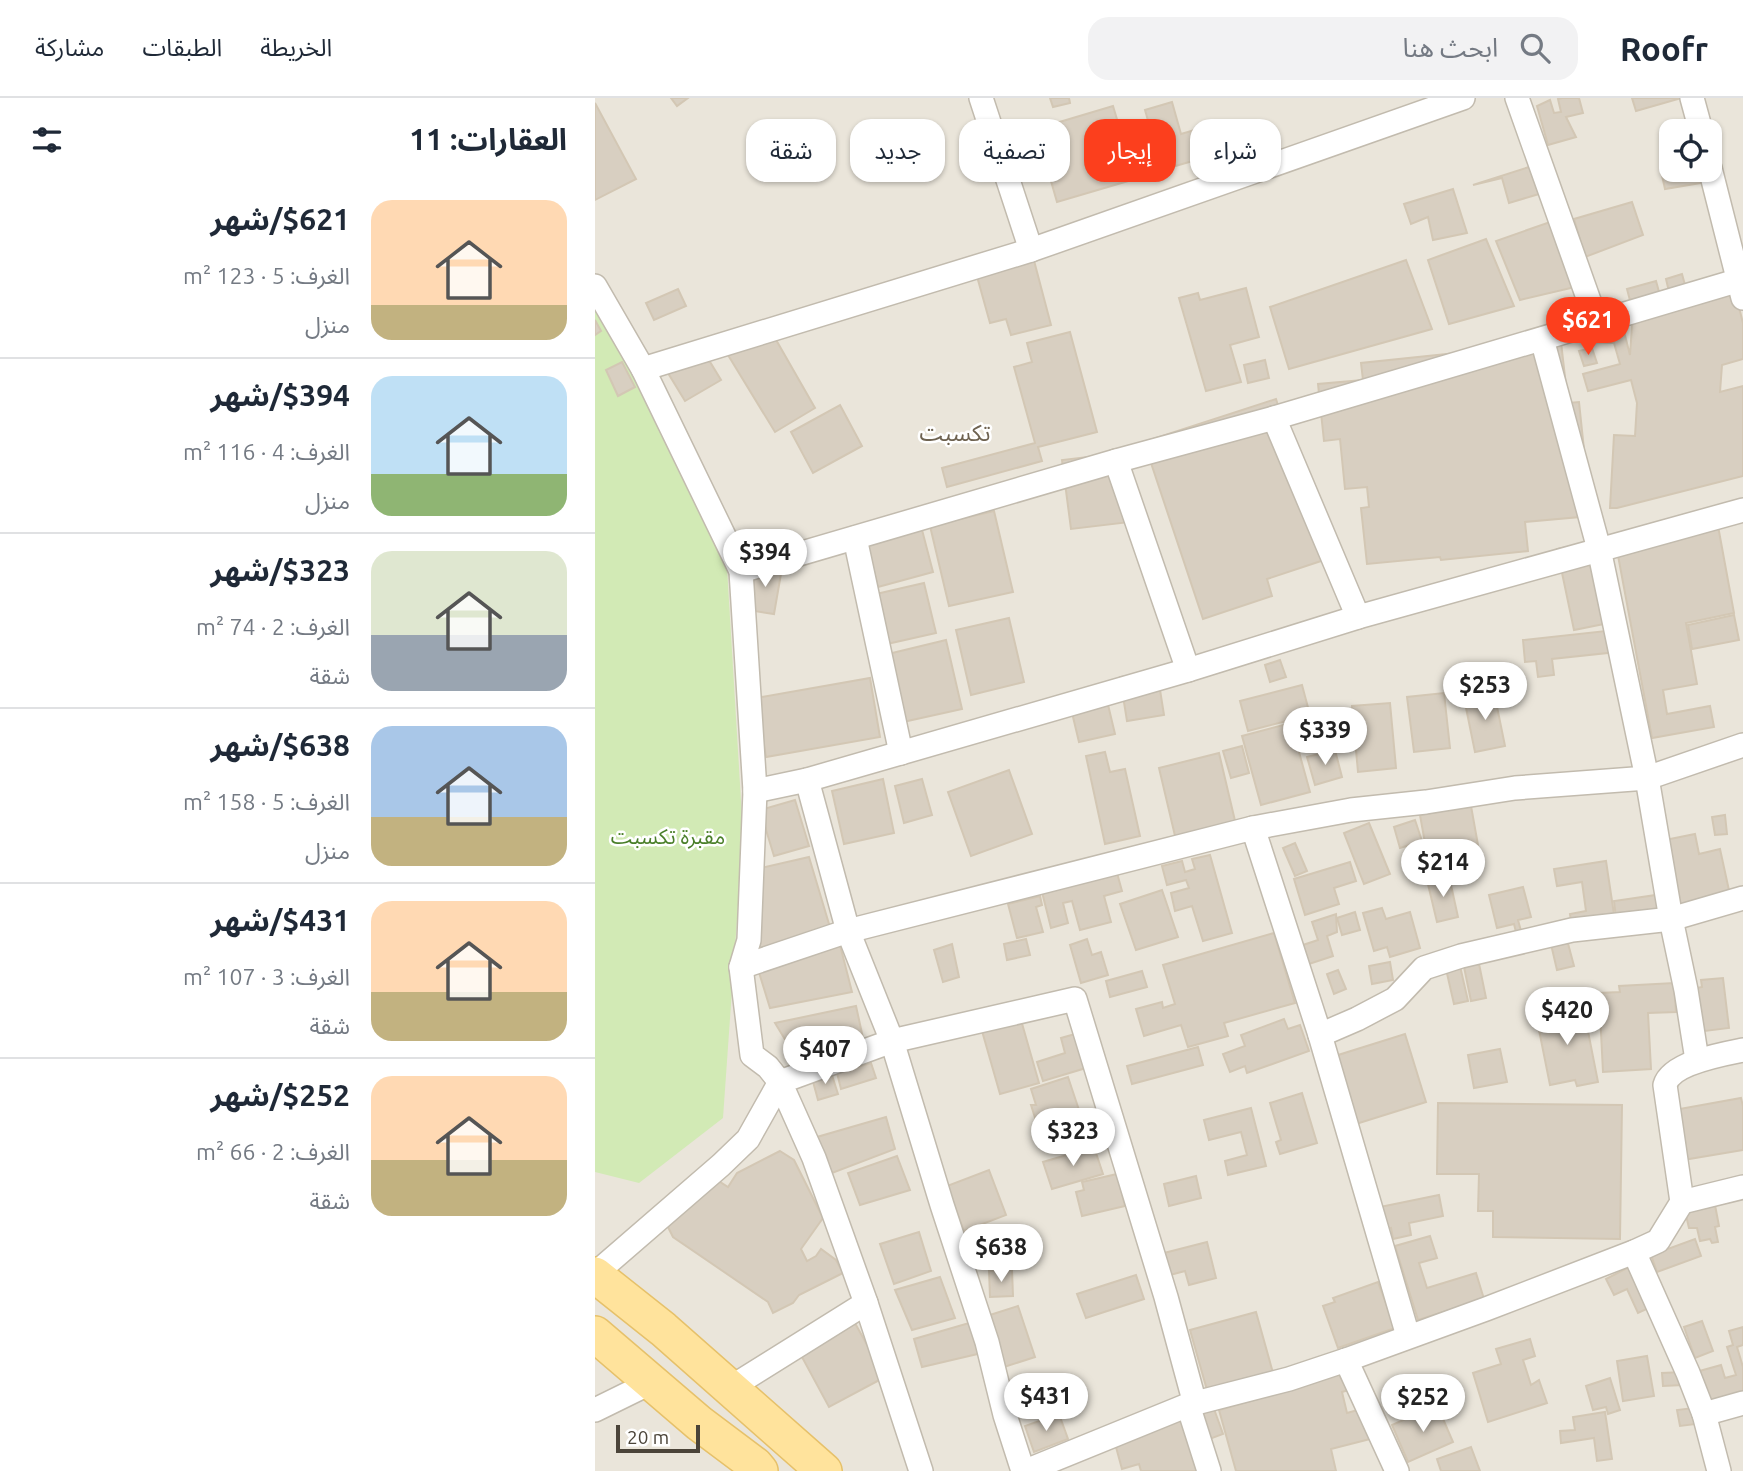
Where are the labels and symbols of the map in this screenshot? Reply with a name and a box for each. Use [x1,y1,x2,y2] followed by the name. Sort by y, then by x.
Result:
[1547,298,1629,357] pin: $621
[919,420,991,445] district label: تكسبت
[724,530,806,589] pin: $394
[1444,662,1526,722] pin: $253
[1284,708,1366,767] pin: $339
[611,824,725,849] park label: مقبرة تكسبت
[1402,840,1484,899] pin: $214
[1526,988,1608,1047] pin: $420
[784,1026,866,1086] pin: $407
[1032,1108,1114,1168] pin: $323
[960,1224,1042,1284] pin: $638
[1005,1374,1087,1433] pin: $431
[1382,1374,1464,1434] pin: $252
[616,1422,700,1454] scale bar

